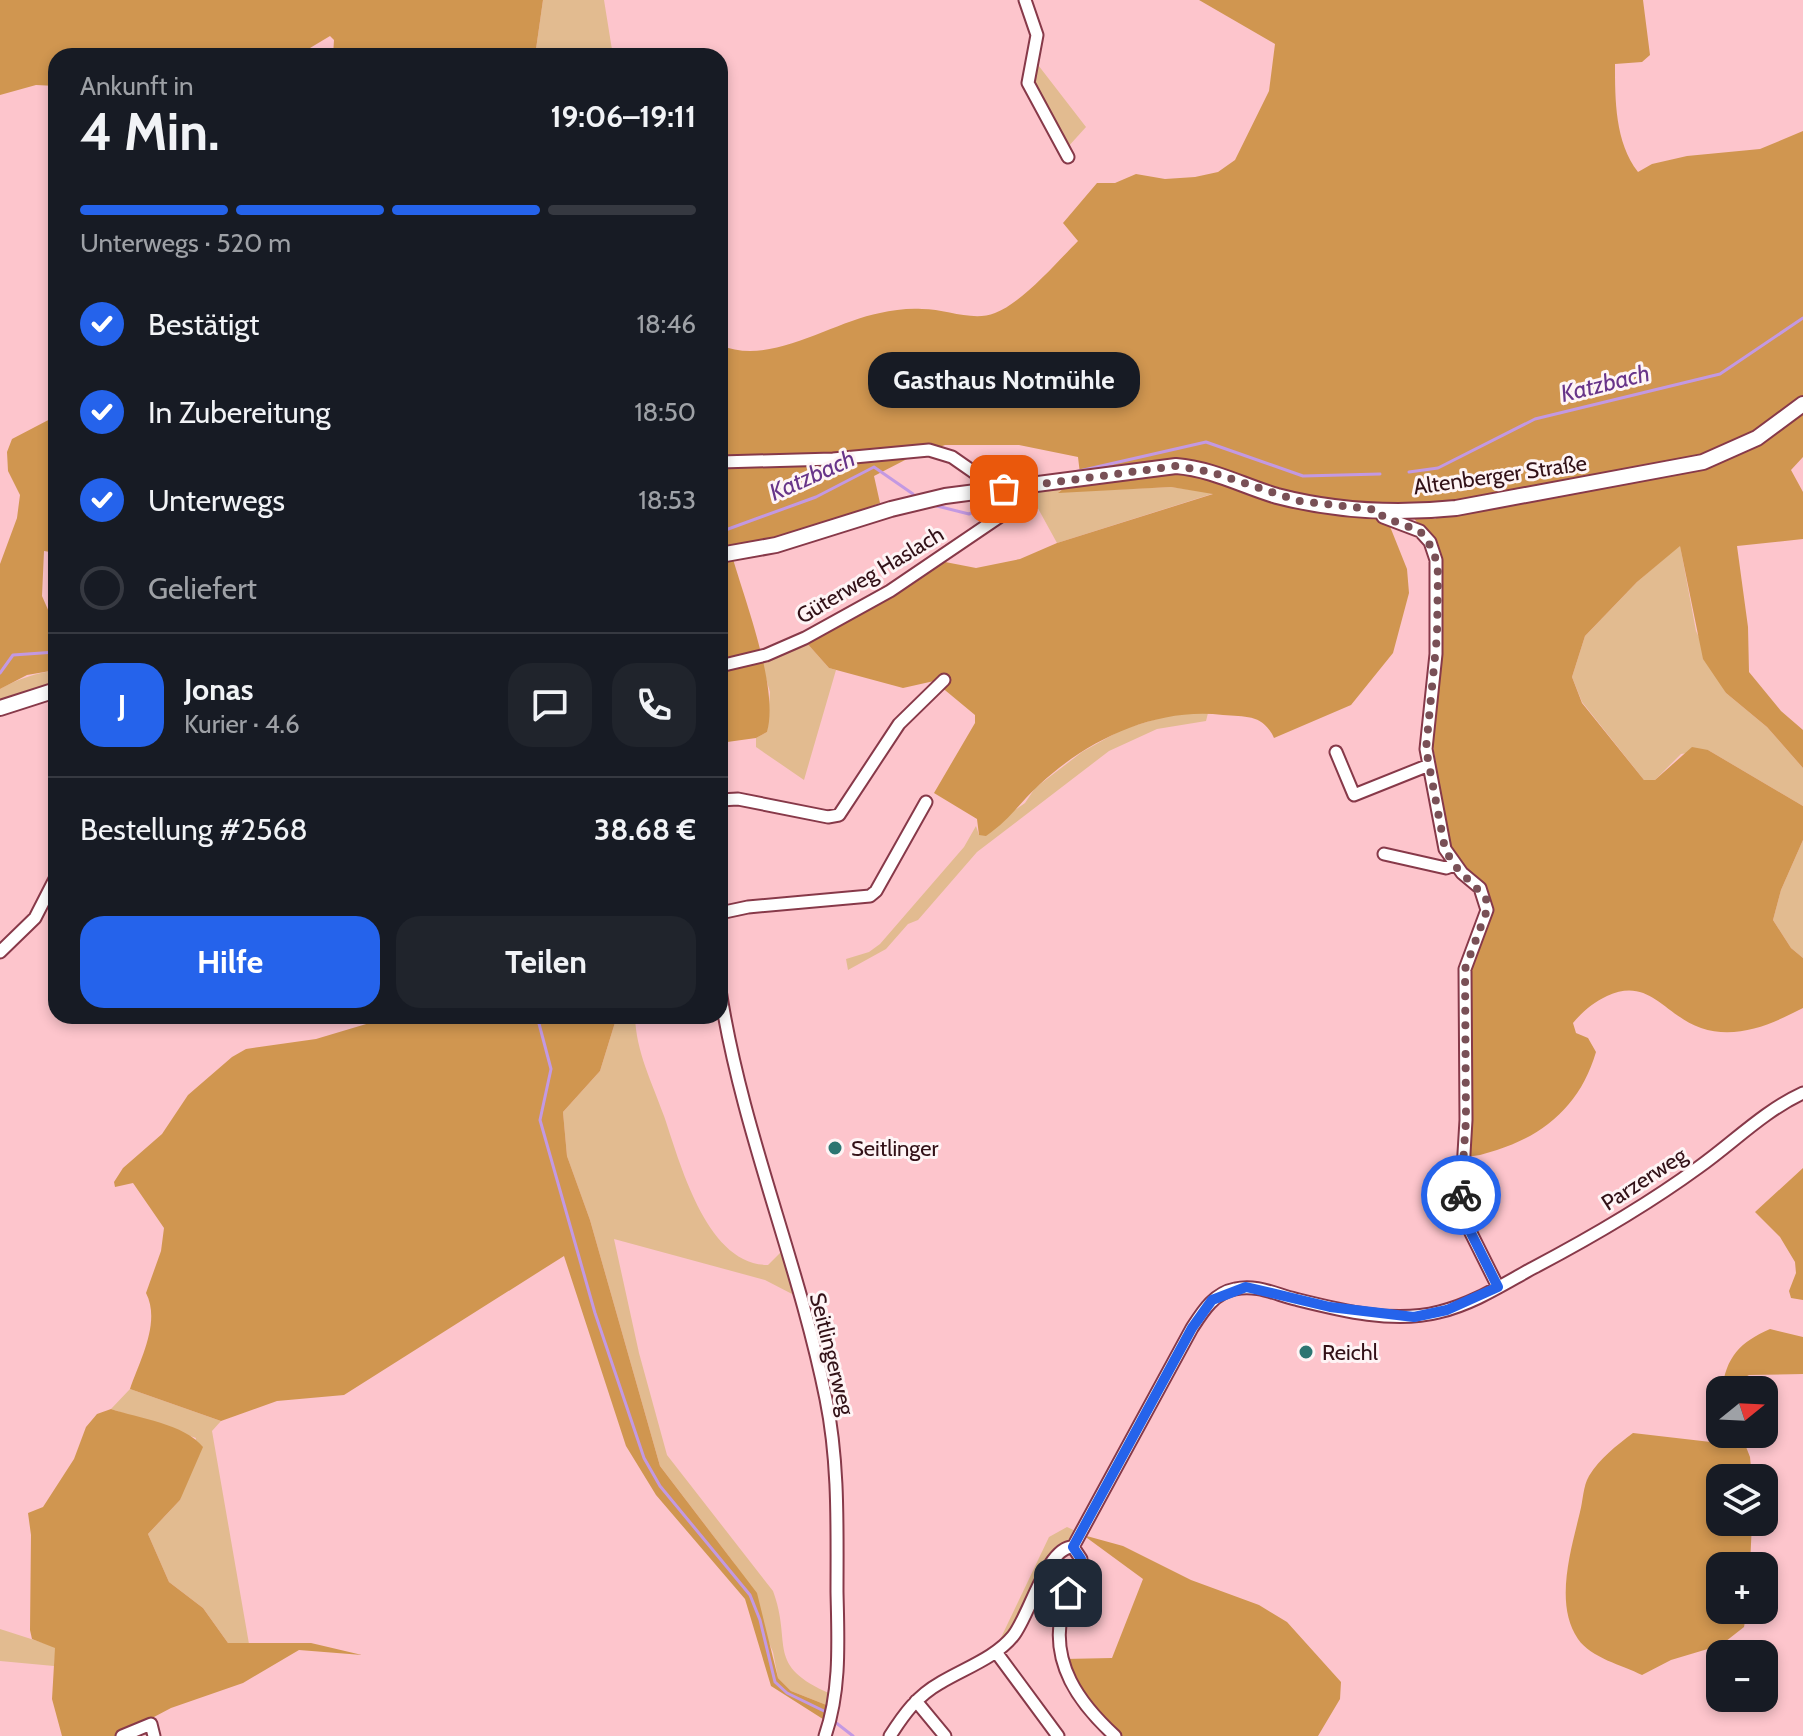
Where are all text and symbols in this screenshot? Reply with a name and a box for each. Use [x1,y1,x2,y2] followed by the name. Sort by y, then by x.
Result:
[80,70,194,102] text: Ankunft in
[550,98,696,135] text: 19:06–19:11
[80,100,220,163] text: 4 Min.
[80,227,291,259] text: Unterwegs · 520 m
[80,302,124,346] icon: check
[148,306,259,343] text: Bestätigt
[637,308,696,340] text: 18:46
[868,353,1140,409] callout: Gasthaus Notmühle
[1557,358,1653,408] water label: Katzbach
[893,364,1115,396] text: Gasthaus Notmühle
[80,390,124,434] icon: check
[148,394,331,431] text: In Zubereitung
[634,396,696,428] text: 18:50
[765,443,859,507] water label: Katzbach
[1412,449,1588,501] street label: Altenberger Straße
[970,455,1038,523] pin
[982,467,1026,511] icon: bag
[80,478,124,522] icon: check
[148,482,285,519] text: Unterwegs
[638,484,696,516] text: 18:53
[791,520,949,630] street label: Güterweg Haslach
[148,570,257,607] text: Geliefert
[508,663,592,747] button: chat
[612,663,696,747] button: phone
[184,671,253,708] text: Jonas
[118,687,126,724] text: J
[184,708,300,740] text: Kurier · 4.6
[80,811,308,848] text: Bestellung #2568
[594,811,696,848] text: 38.68 €
[80,916,380,1008] button: Hilfe
[396,916,696,1008] button: Teilen
[851,1135,939,1162] place label: Seitlinger
[826,1139,844,1157] marker: Seitlinger
[1596,1141,1693,1217] street label: Parzerweg
[1421,1155,1501,1235] courier
[1439,1173,1483,1217] icon: bike
[804,1290,861,1419] street label: Seitlingerweg
[1322,1339,1379,1366] place label: Reichl
[1297,1343,1315,1361] marker: Reichl
[1706,1376,1778,1448] north arrow
[1706,1376,1778,1712] map controls
[1706,1464,1778,1536] button: layers
[1706,1552,1778,1624] button: +
[1034,1559,1102,1627] pin
[1046,1571,1090,1615] icon: home
[1706,1640,1778,1712] button: −

